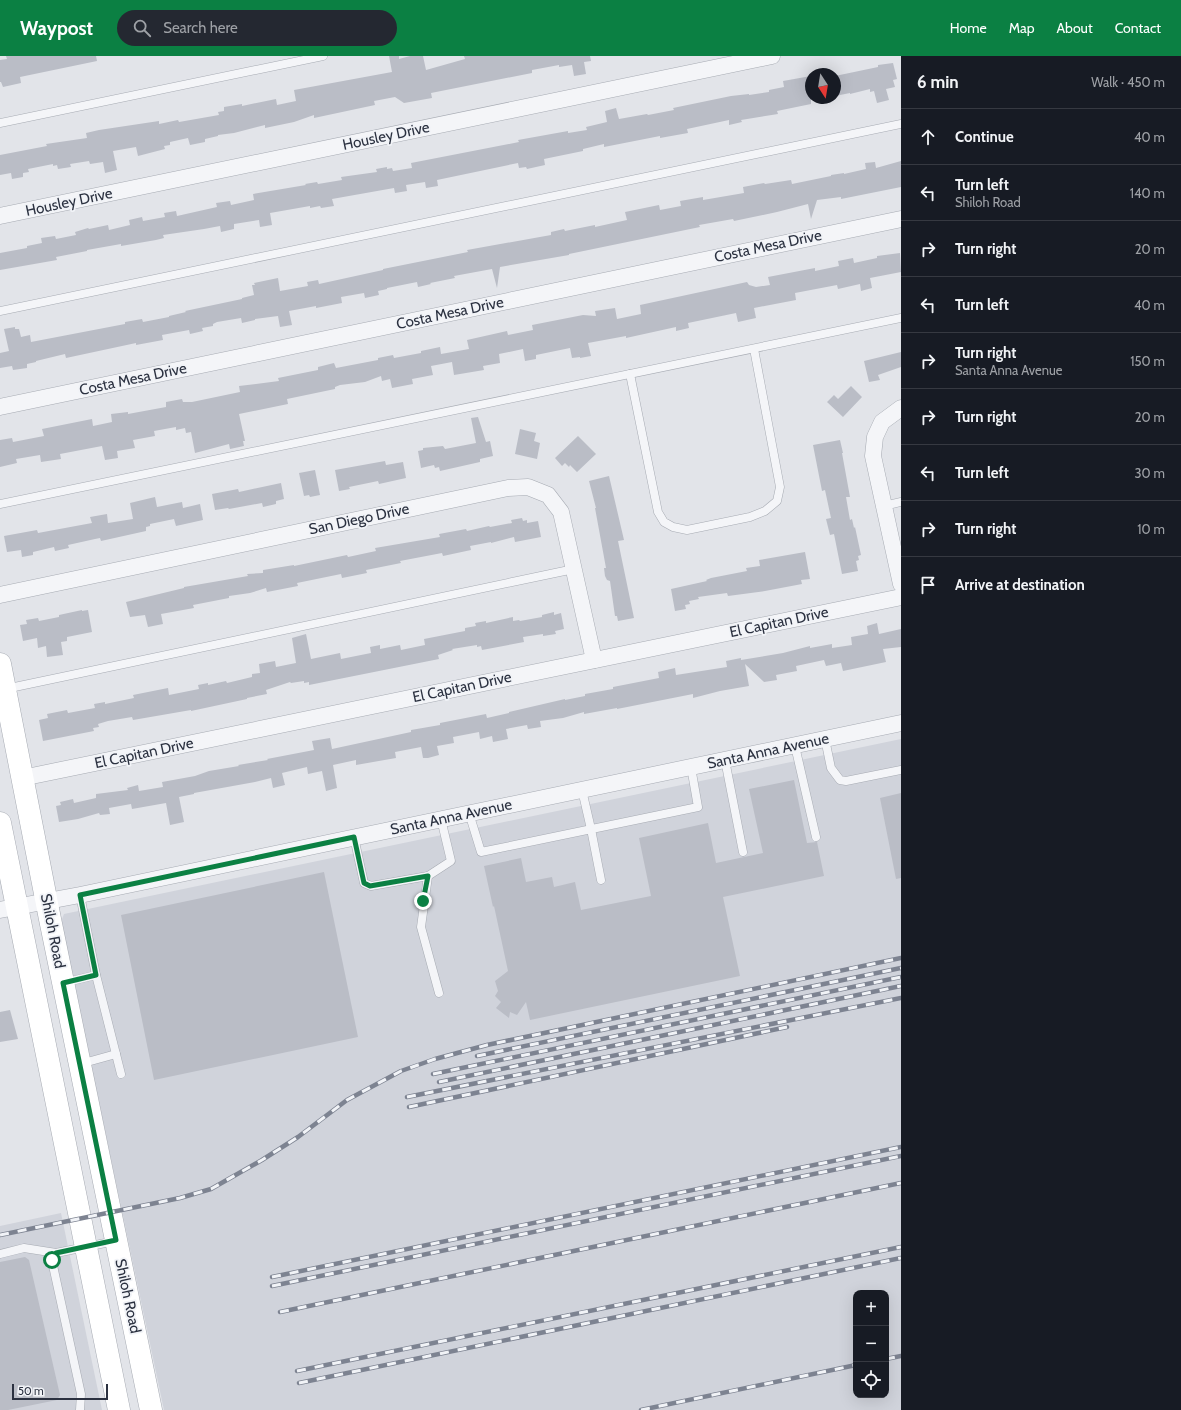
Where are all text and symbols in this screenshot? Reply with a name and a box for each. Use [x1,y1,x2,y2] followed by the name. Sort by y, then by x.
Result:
[117,10,397,46] search box
[20,17,93,40] text: Waypost
[131,17,153,39] icon: search
[163,19,238,37] text: Search here
[950,19,987,37] text: Home
[1009,19,1034,37] text: Map
[1056,19,1093,37] text: About
[1115,19,1161,37] text: Contact
[805,68,841,104] north arrow
[917,72,959,92] text: 6 min
[1091,74,1165,90] text: Walk · 450 m
[341,118,431,154] street label: Housley Drive
[917,126,939,148] icon: ahead
[955,128,1014,146] text: Continue
[1134,129,1165,145] text: 40 m
[955,176,1009,194] text: Turn left
[917,182,939,204] icon: left
[24,184,114,220] street label: Housley Drive
[1130,185,1165,201] text: 140 m
[955,194,1021,210] text: Shiloh Road
[713,226,824,266] street label: Costa Mesa Drive
[917,238,939,260] icon: right
[955,240,1016,258] text: Turn right
[1135,241,1165,257] text: 20 m
[395,293,506,333] street label: Costa Mesa Drive
[917,294,939,316] icon: left
[955,296,1009,314] text: Turn left
[1134,297,1165,313] text: 40 m
[955,344,1016,362] text: Turn right
[917,350,939,372] icon: right
[1130,353,1165,369] text: 150 m
[78,359,189,399] street label: Costa Mesa Drive
[955,362,1062,378] text: Santa Anna Avenue
[917,406,939,428] icon: right
[955,408,1016,426] text: Turn right
[1135,409,1165,425] text: 20 m
[917,462,939,484] icon: left
[955,464,1009,482] text: Turn left
[1135,465,1165,481] text: 30 m
[307,500,411,538] street label: San Diego Drive
[917,518,939,540] icon: right
[955,520,1016,538] text: Turn right
[1137,521,1165,537] text: 10 m
[917,574,939,596] icon: arrive
[955,576,1085,594] text: Arrive at destination
[728,603,831,641] street label: El Capitan Drive
[411,668,514,706] street label: El Capitan Drive
[705,729,831,773] street label: Santa Anna Avenue
[93,734,196,772] street label: El Capitan Drive
[388,795,514,839] street label: Santa Anna Avenue
[37,892,69,970] street label: Shiloh Road
[414,892,432,910] route end
[43,1251,61,1269] route start
[111,1257,145,1335] street label: Shiloh Road
[853,1290,889,1398] map controls
[853,1290,889,1326] button: +
[853,1326,889,1362] button: −
[853,1362,889,1398] button: locate
[12,1382,108,1401] scale bar
[18,1384,44,1398] text: 50 m

